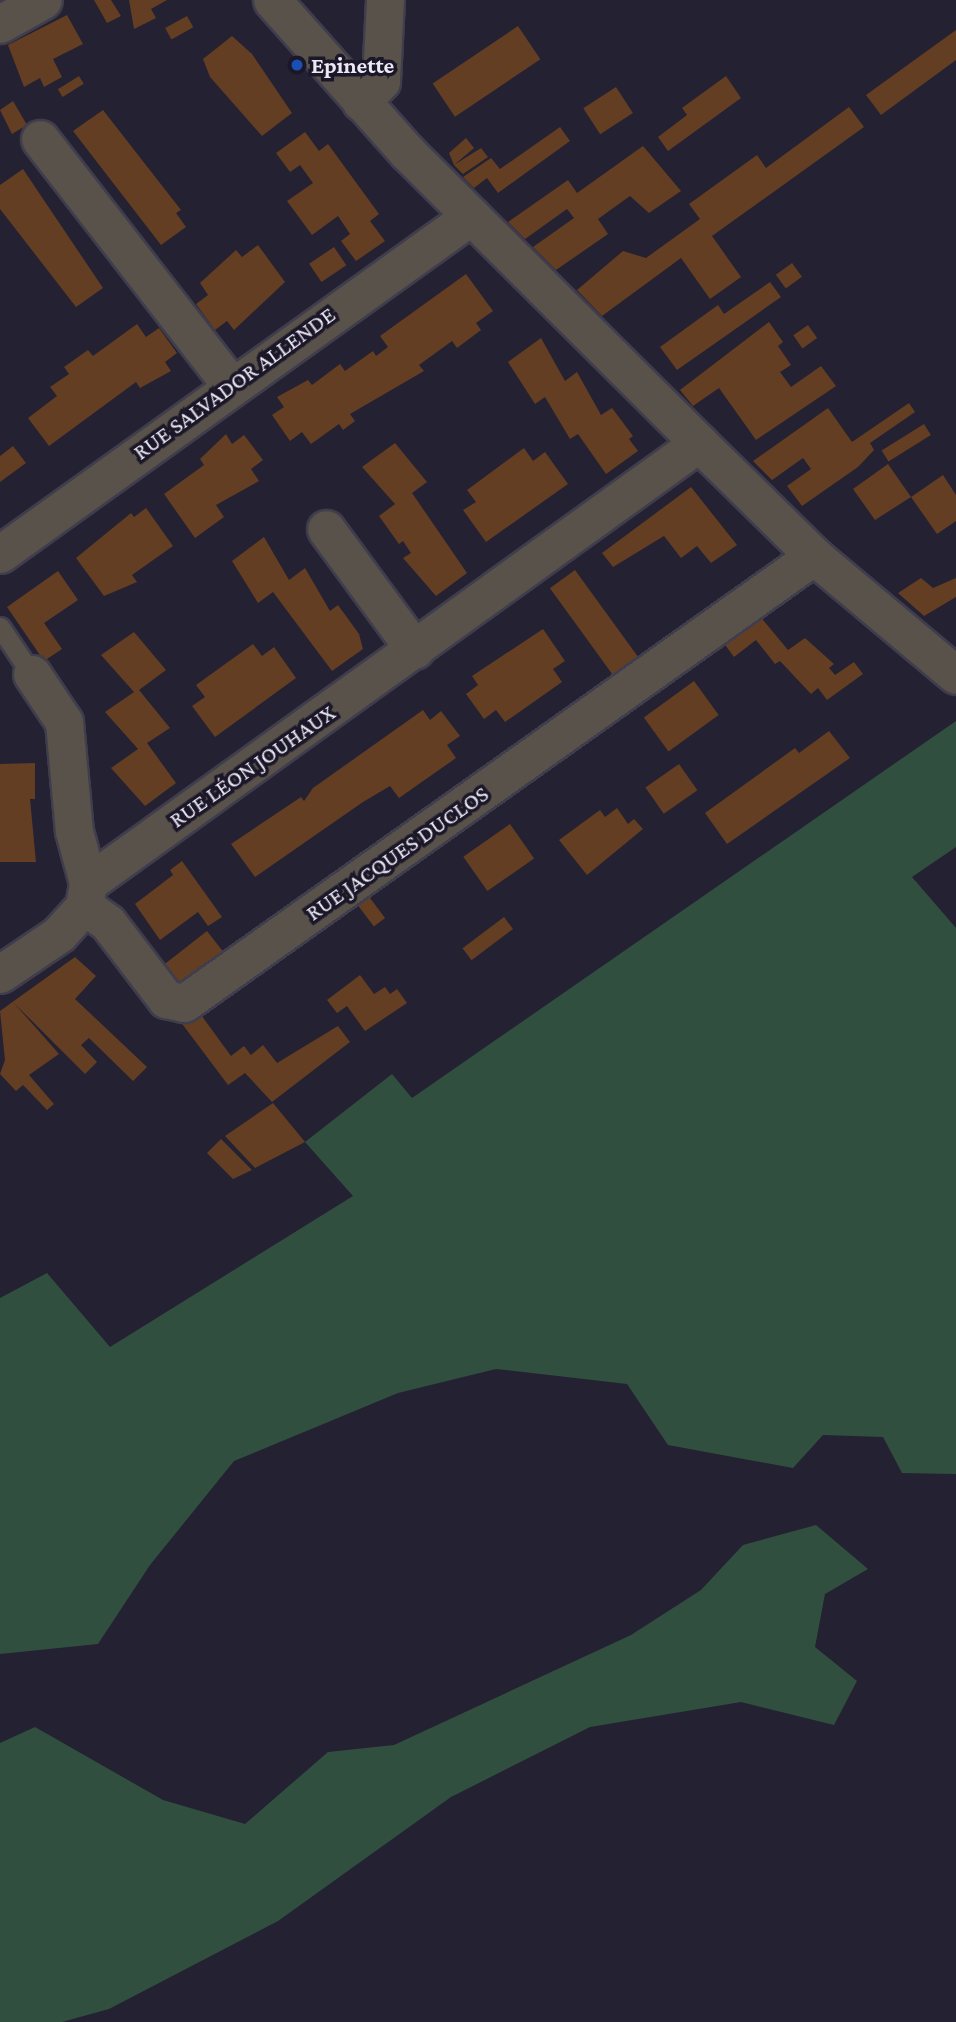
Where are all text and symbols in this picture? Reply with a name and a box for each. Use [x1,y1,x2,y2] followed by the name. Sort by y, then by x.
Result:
[311,51,394,79] place label: Epinette
[289,57,305,73] marker: Epinette
[128,300,340,466] street label: RUE SALVADOR ALLENDE
[164,699,340,833] street label: RUE LÉON JOUHAUX
[300,780,494,926] street label: RUE JACQUES DUCLOS

